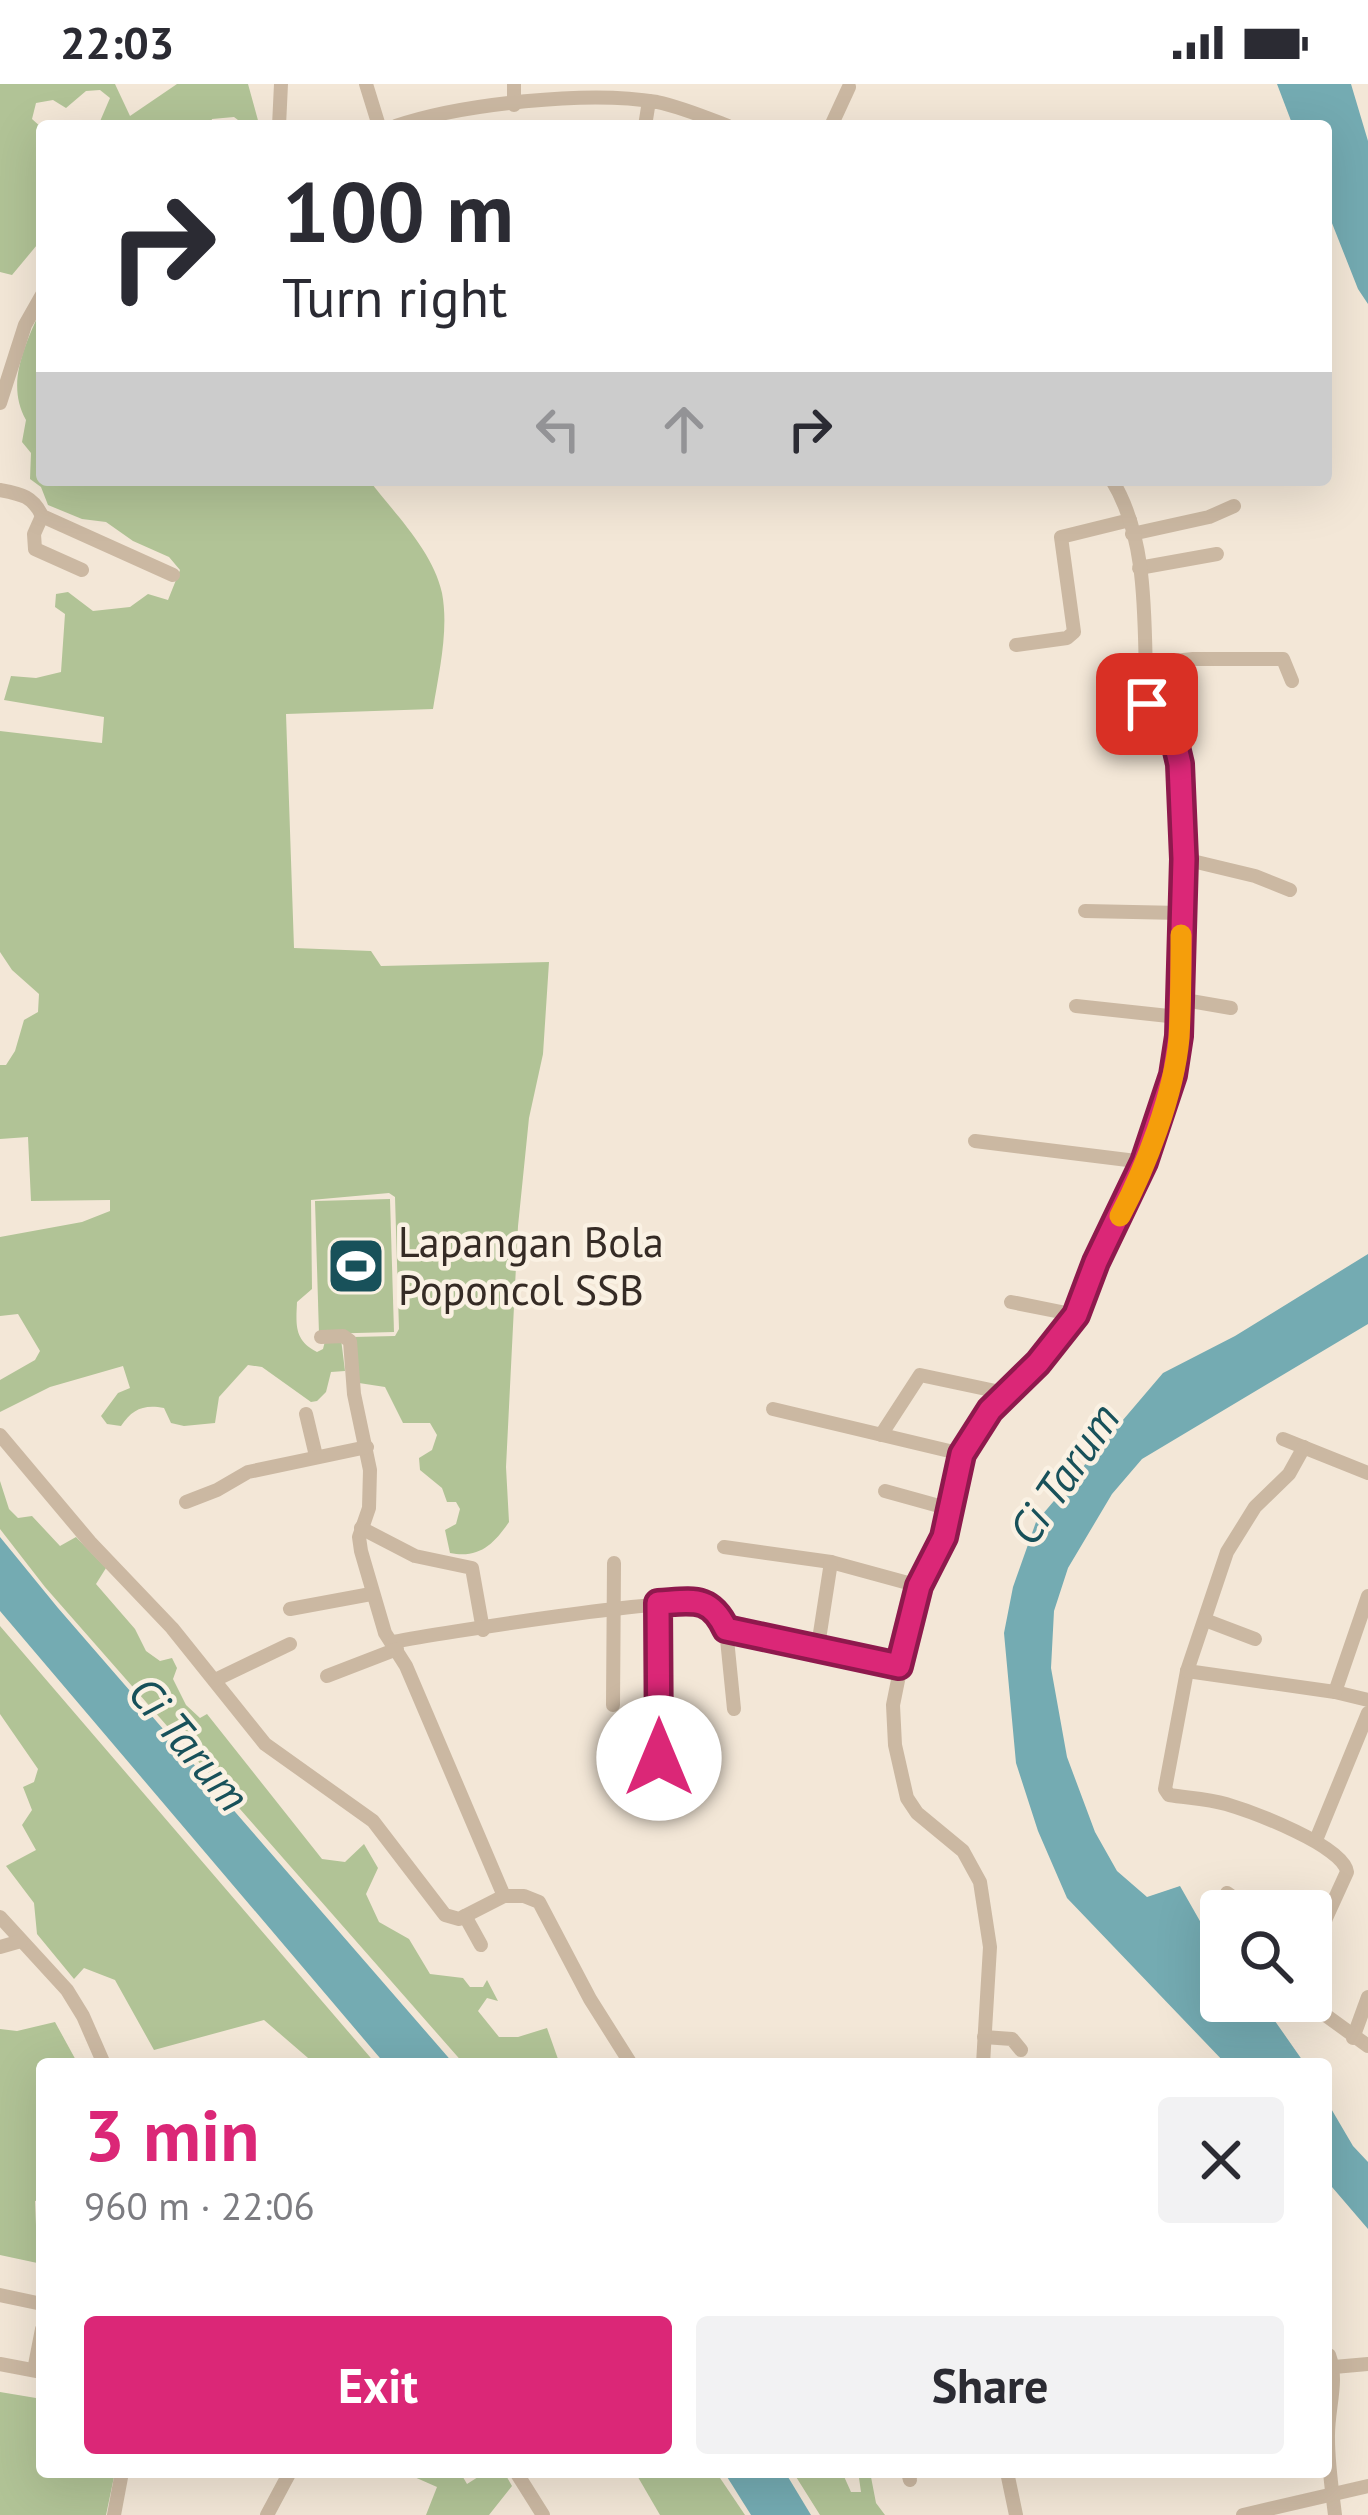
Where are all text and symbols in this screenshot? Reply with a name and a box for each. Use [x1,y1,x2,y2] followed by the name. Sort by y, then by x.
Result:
[60,13,174,71] text: 22:03
[282,156,514,265] text: 100 m
[84,168,240,324] icon: right
[282,262,507,332] text: Turn right
[525,396,591,462] icon: left
[651,396,717,462] icon: ahead
[777,396,843,462] icon: right
[1096,653,1198,755] pin
[1114,671,1180,737] icon: arrive
[398,1214,664,1317] place label: Lapangan Bola Poponcol SSB
[325,1235,387,1297] sports icon: Lapangan Bola Poponcol SSB
[995,1391,1132,1555] water label: Ci Tarum
[117,1664,263,1823] water label: Ci Tarum
[596,1695,722,1821] position arrow
[1200,1890,1332,2022] map controls
[1200,1890,1332,2022] button: search
[84,2088,260,2181] text: 3 min
[1158,2097,1284,2223] button: close
[84,2180,315,2231] text: 960 m · 22:06
[84,2316,672,2454] button: Exit
[696,2316,1284,2454] button: Share

